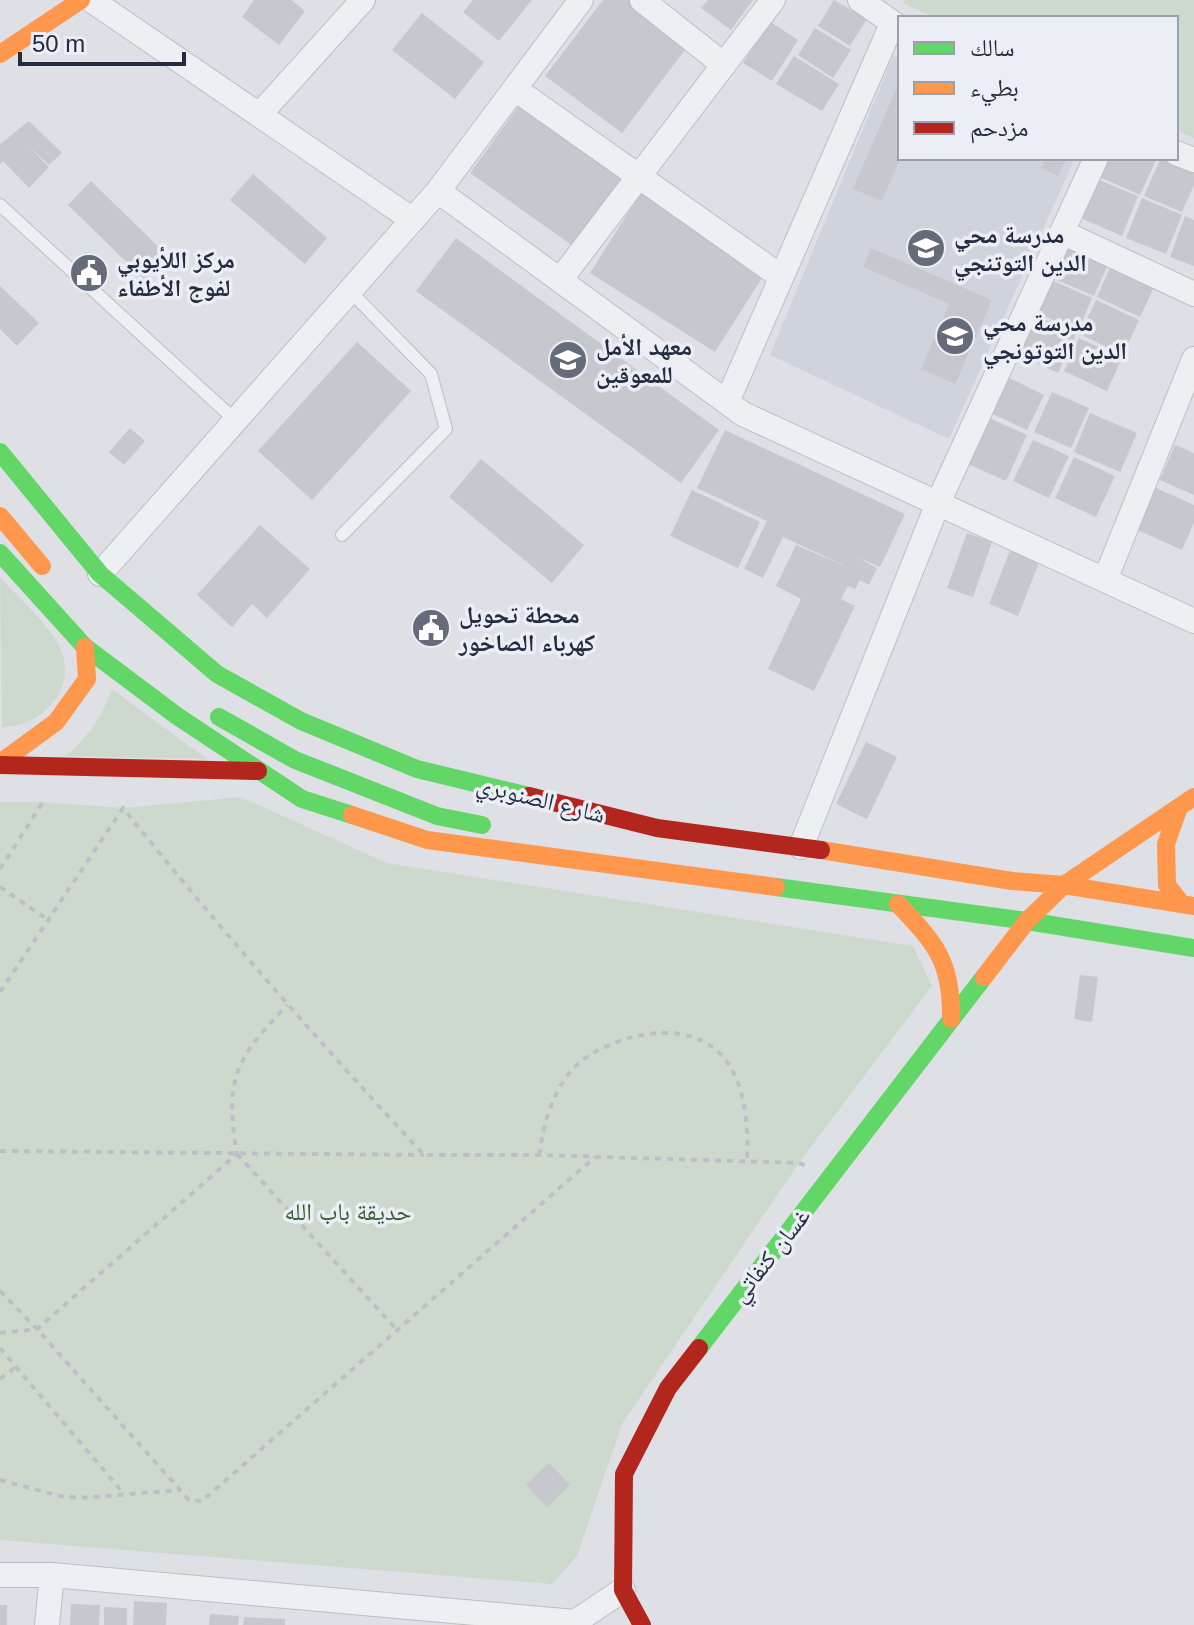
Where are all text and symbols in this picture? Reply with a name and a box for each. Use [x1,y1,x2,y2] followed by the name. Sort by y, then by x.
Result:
[20,16,184,66] scale bar
[898,16,1178,160] legend
[32,30,85,57] text: 50 m
[970,34,1015,61] text: سالك
[970,74,1019,107] text: بطيء
[970,114,1029,144] text: مزدحم
[954,221,1087,281] place label: مدرسة محي الدين التوتنجي
[905,227,947,269] school or university icon: مدرسة محي الدين التوتنجي
[117,246,235,303] place label: مركز اللأيوبي لفوج الأطفاء
[68,252,110,294] public building icon: مركز اللأيوبي لفوج الأطفاء
[983,309,1127,369] place label: مدرسة محي الدين التوتونجي
[934,315,976,357] school or university icon: مدرسة محي الدين التوتونجي
[596,333,692,389] place label: معهد الأمل للمعوقين
[547,339,589,381] school or university icon: معهد الأمل للمعوقين
[458,601,596,656] place label: محطة تحويل كهرباء الصاخور
[410,607,452,649] public building icon: محطة تحويل كهرباء الصاخور
[473,770,608,834] street label: شارع الصنوبري
[284,1198,412,1225] park label: حديقة باب الله
[725,1203,820,1311] street label: غسان كنفاتي

